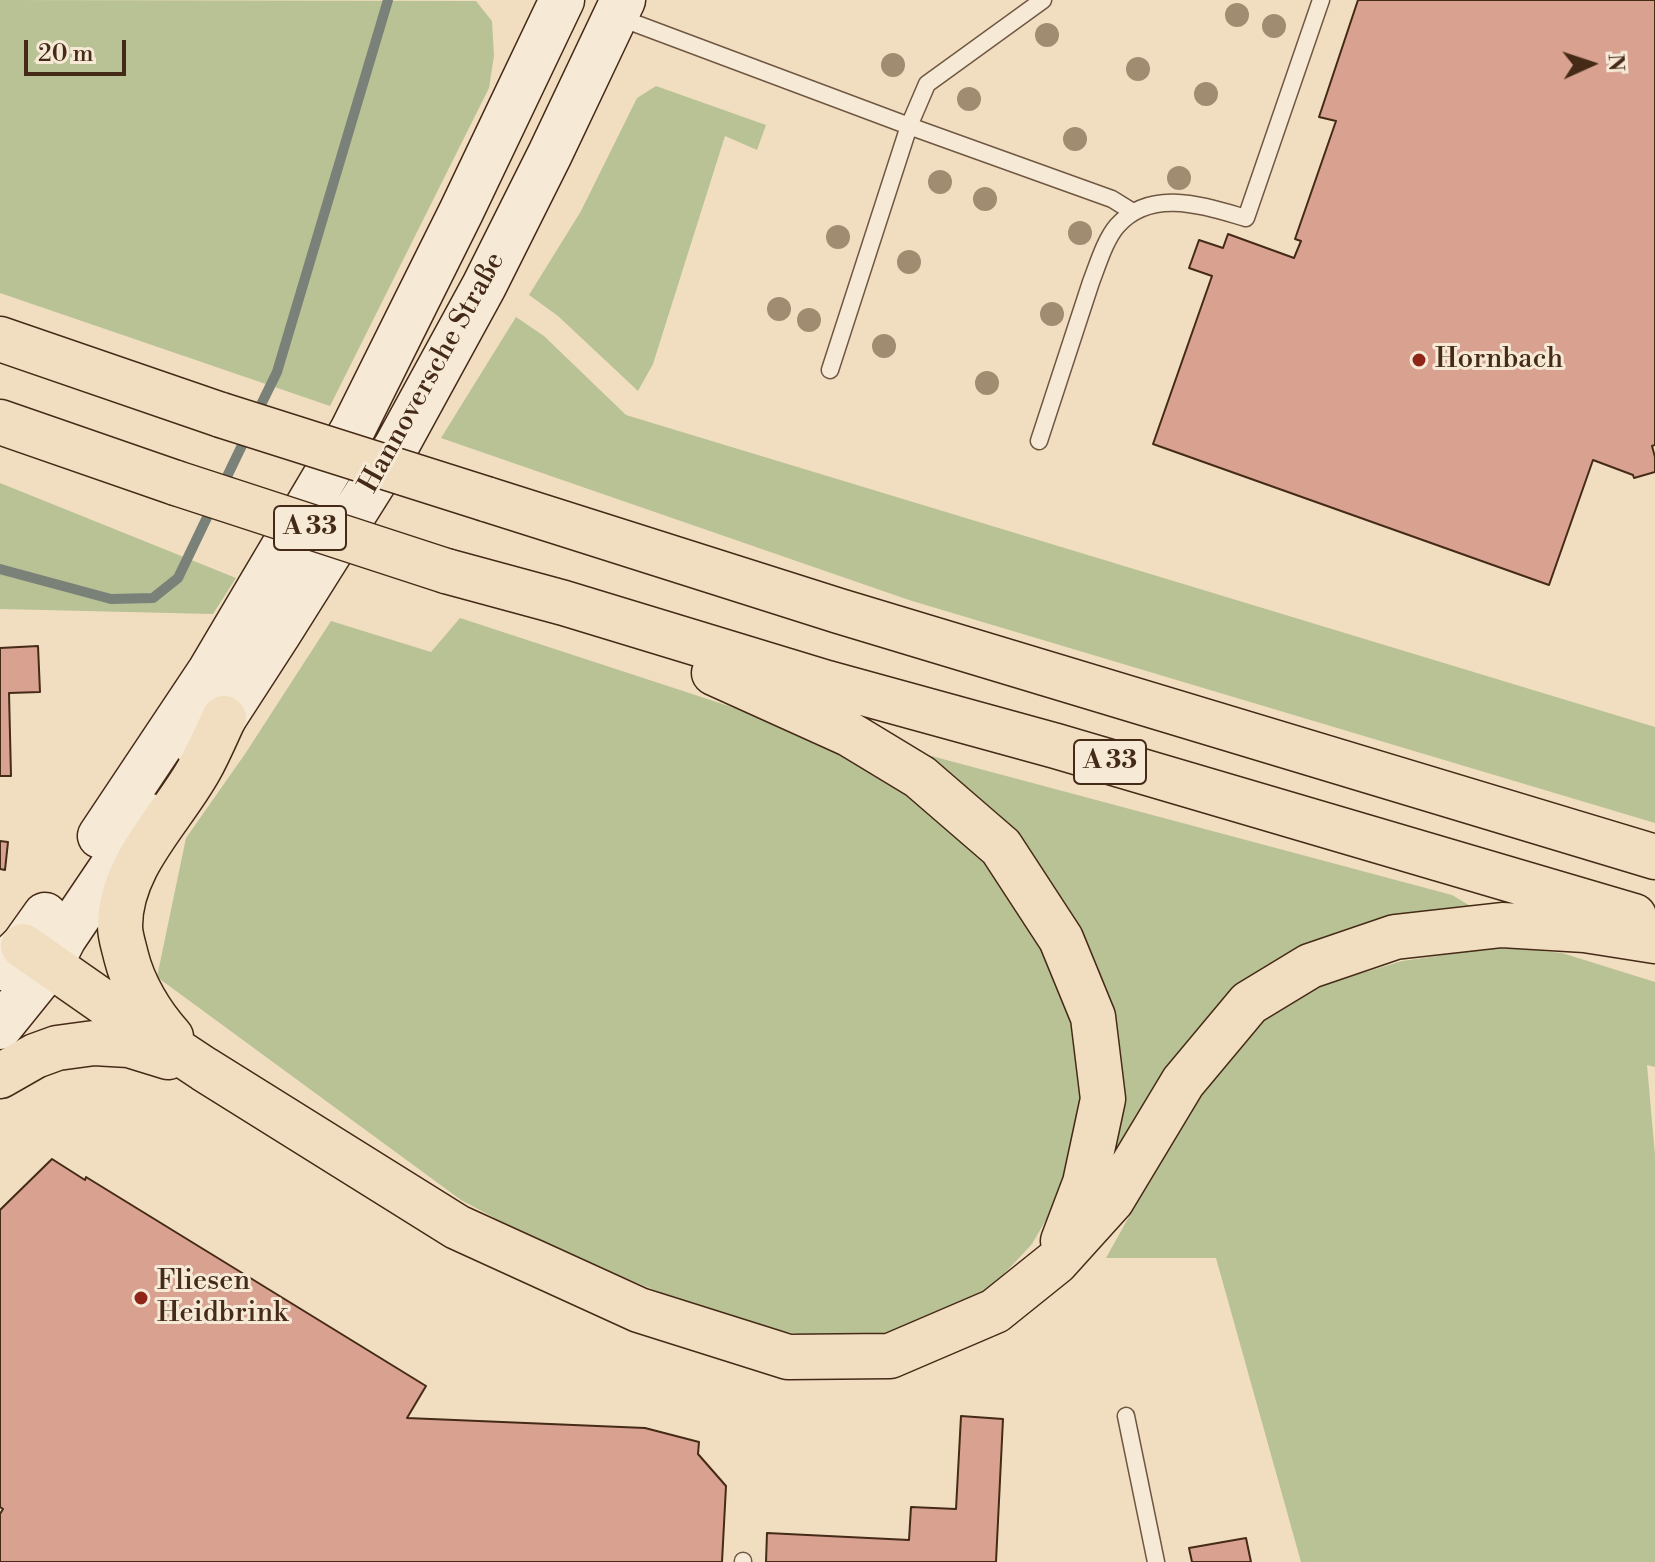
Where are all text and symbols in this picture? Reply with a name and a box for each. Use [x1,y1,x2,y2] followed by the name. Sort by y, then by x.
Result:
[28,24,130,74] scale bar
[1551,24,1631,104] north arrow
[38,39,94,69] text: 20 m
[1602,53,1629,72] text: N
[353,247,513,499] street label: Hannoversche Straße
[1435,343,1563,377] place label: Hornbach
[1410,351,1428,369] marker: Hornbach
[274,506,346,550] road number: A 33
[1074,740,1146,784] road number: A 33
[157,1265,288,1331] place label: Fliesen Heidbrink
[132,1289,150,1307] marker: Fliesen Heidbrink

